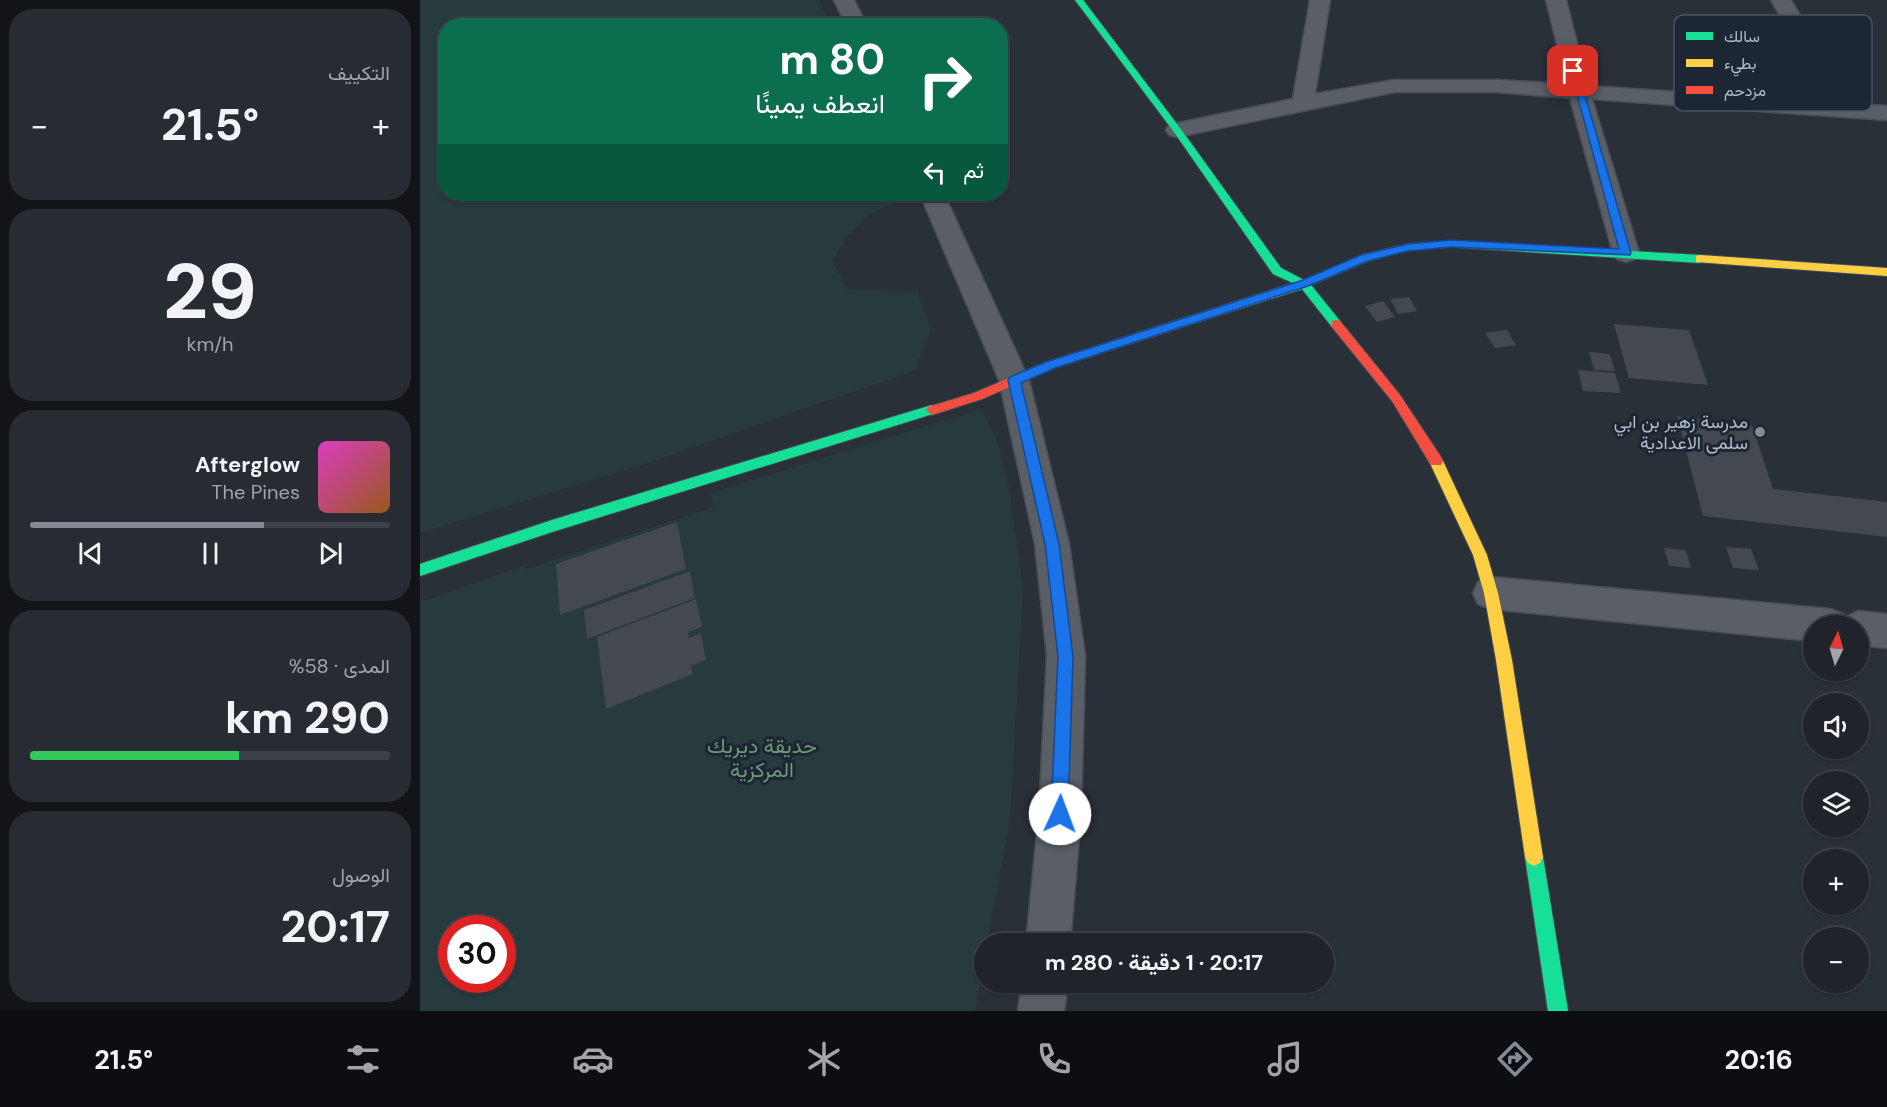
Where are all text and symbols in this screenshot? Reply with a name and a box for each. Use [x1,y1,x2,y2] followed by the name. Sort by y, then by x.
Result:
[1674,15,1872,111] legend
[1724,26,1760,47] text: سالك
[779,32,885,87] text: 80 m
[906,42,984,120] icon: right
[1547,45,1598,96] pin
[1724,53,1756,77] text: بطيء
[1556,54,1589,87] icon: arrive
[328,60,390,86] text: التكييف
[1724,80,1766,101] text: مزدحم
[755,86,885,121] text: انعطف يمينًا
[161,95,259,154] text: 21.5°
[30,104,48,147] text: −
[372,104,390,147] text: +
[918,156,951,189] icon: left
[963,156,984,185] text: ثم
[163,241,257,342] text: 29
[186,331,234,357] text: km/h
[1614,410,1748,455] place label: مدرسة زهير بن ابي سلمى الاعدادية
[1753,425,1767,439] marker: مدرسة زهير بن ابي سلمى الاعدادية
[195,450,300,479] text: Afterglow
[211,479,300,505] text: The Pines
[74,537,107,570] icon: previous
[194,537,227,570] icon: pause
[314,537,347,570] icon: next
[1803,615,1869,681] north arrow
[1803,615,1869,993] map controls
[289,653,390,679] text: المدى · 58%
[225,688,390,747] text: 290 km
[1803,693,1869,759] button: sound
[707,732,817,784] park label: حديقة ديريك المركزية
[1803,771,1869,837] button: layers
[1028,782,1092,846] position arrow
[1803,849,1869,915] button: +
[332,862,390,888] text: الوصول
[281,897,390,956] text: 20:17
[438,915,516,993] speed limit sign: 30
[1803,927,1869,993] button: −
[1045,948,1263,977] text: 20:17 · 1 دقيقة · 280 m
[342,1038,384,1080] icon: filters
[572,1038,614,1080] icon: car
[803,1038,845,1080] icon: climate
[1033,1038,1075,1080] icon: phone
[1264,1038,1306,1080] icon: music
[1494,1038,1536,1080] icon: directions
[94,1042,153,1077] text: 21.5°
[1724,1042,1793,1077] text: 20:16

